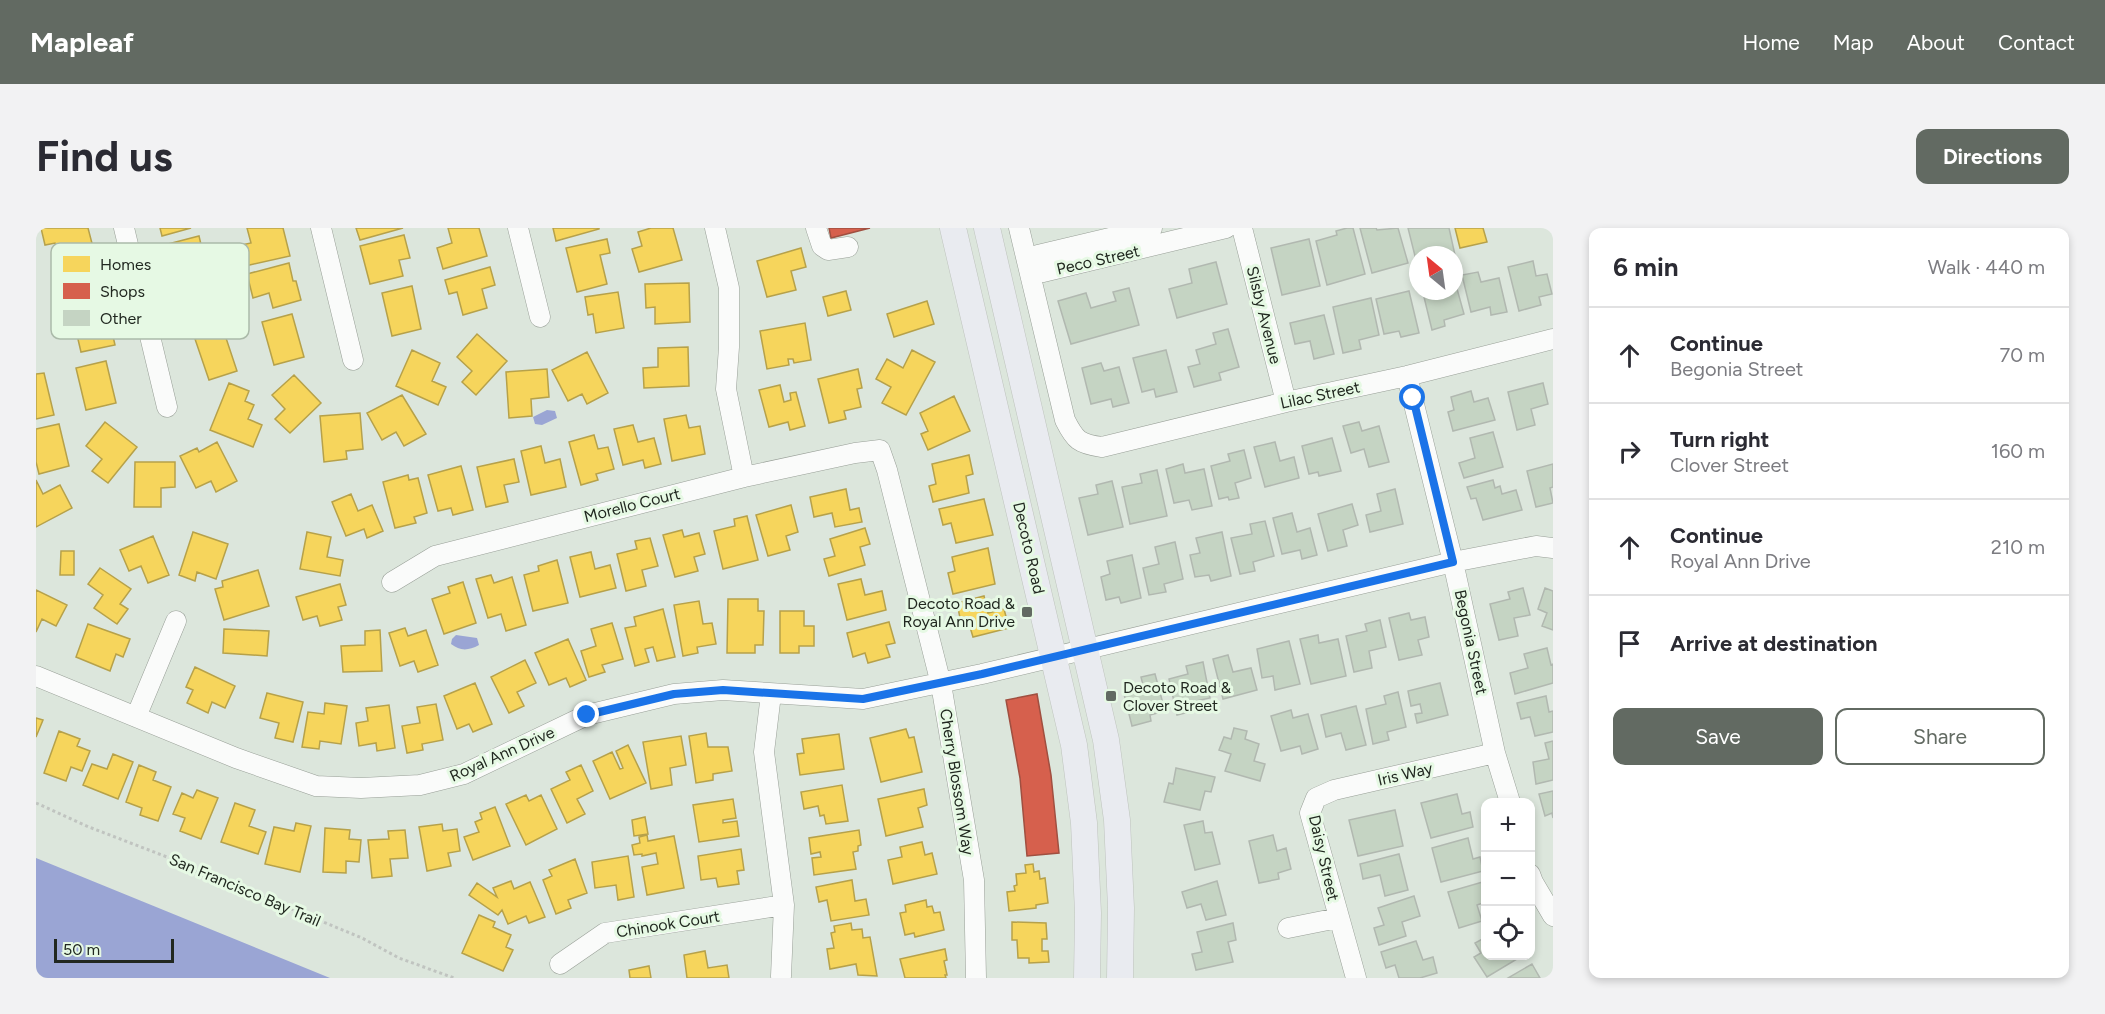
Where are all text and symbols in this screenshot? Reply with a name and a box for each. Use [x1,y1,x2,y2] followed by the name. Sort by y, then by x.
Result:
[30,25,134,59] text: Mapleaf
[1743,30,1800,55] text: Home
[1833,30,1874,55] text: Map
[1907,30,1965,55] text: About
[1998,30,2075,55] text: Contact
[1916,129,2069,184] button: Directions
[36,131,173,182] text: Find us
[1055,241,1141,279] street label: Peco Street
[51,243,249,339] legend
[1409,246,1463,300] north arrow
[1613,251,1679,283] text: 6 min
[100,255,151,274] text: Homes
[1928,255,2045,279] text: Walk · 440 m
[1243,264,1285,366] street label: Silsby Avenue
[100,282,145,301] text: Shops
[100,309,142,328] text: Other
[1670,330,1763,357] text: Continue
[1613,339,1646,372] icon: ahead
[1999,343,2045,367] text: 70 m
[1670,357,1803,381] text: Begonia Street
[1278,377,1362,413] street label: Lilac Street
[1399,384,1425,410] route start
[1670,426,1769,453] text: Turn right
[1613,435,1646,468] icon: right
[1991,439,2045,463] text: 160 m
[1670,453,1789,477] text: Clover Street
[582,484,682,526] street label: Morello Court
[1009,500,1049,596] street label: Decoto Road
[1670,522,1763,549] text: Continue
[1613,531,1646,564] icon: ahead
[1991,535,2045,559] text: 210 m
[1670,549,1811,573] text: Royal Ann Drive
[1451,588,1491,696] street label: Begonia Street
[902,594,1016,631] place label: Decoto Road & Royal Ann Drive
[1020,605,1034,619] marker: Decoto Road & Royal Ann Drive
[1613,627,1646,660] icon: arrive
[1670,630,1878,657] text: Arrive at destination
[1123,678,1232,715] place label: Decoto Road & Clover Street
[1104,689,1118,703] marker: Decoto Road & Clover Street
[573,701,599,727] route end
[936,707,978,857] street label: Cherry Blossom Way
[1613,708,1823,765] button: Save
[1835,708,2045,765] button: Share
[447,722,558,786] street label: Royal Ann Drive
[1376,758,1435,790] street label: Iris Way
[1481,798,1535,960] map controls
[1481,798,1535,852] button: +
[1305,813,1343,903] street label: Daisy Street
[166,849,324,931] street label: San Francisco Bay Trail
[1481,852,1535,906] button: −
[615,906,721,942] street label: Chinook Court
[1481,906,1535,960] button: locate
[54,936,174,964] scale bar
[63,940,100,959] text: 50 m

